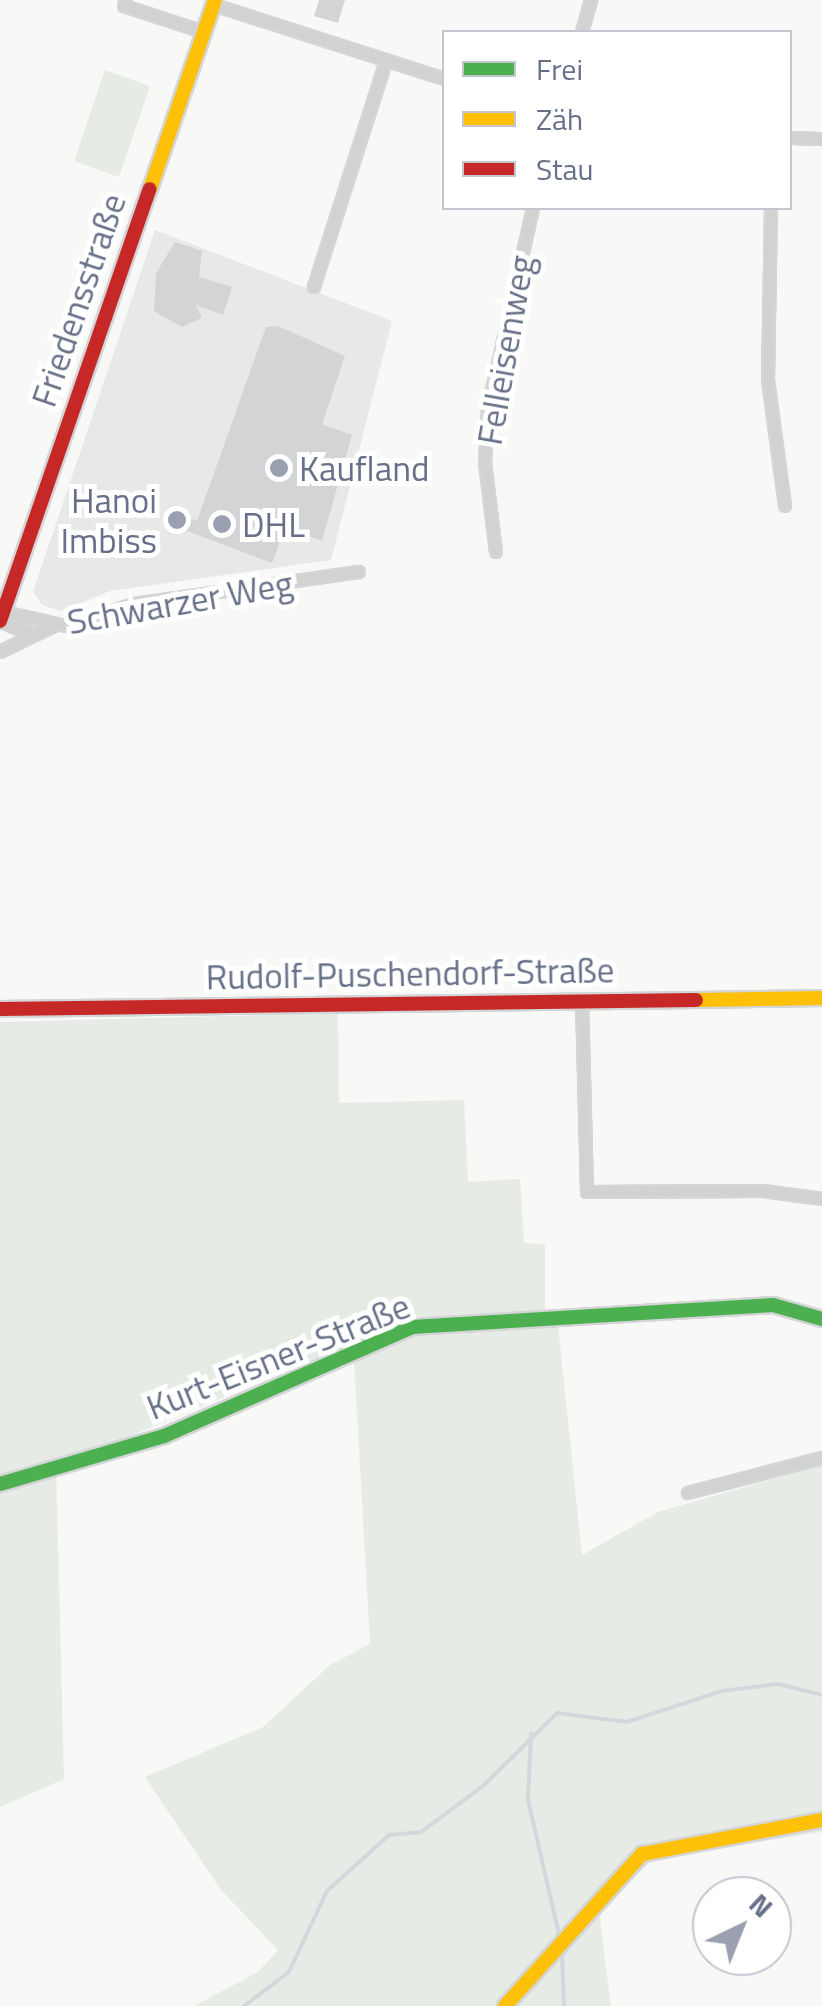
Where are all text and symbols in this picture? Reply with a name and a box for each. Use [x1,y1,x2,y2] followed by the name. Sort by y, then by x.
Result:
[442,30,792,210] legend
[536,46,583,92] text: Frei
[536,96,583,142] text: Zäh
[536,146,593,192] text: Stau
[22,188,134,412] street label: Friedensstraße
[468,252,542,448] street label: Felleisenweg
[299,447,430,489] place label: Kaufland
[268,457,290,479] marker: Kaufland
[61,479,157,561] place label: Hanoi Imbiss
[242,503,305,545] place label: DHL
[166,509,188,531] marker: Hanoi Imbiss
[211,513,233,535] marker: DHL
[64,561,296,643] street label: Schwarzer Weg
[205,948,615,998] street label: Rudolf-Puschendorf-Straße
[140,1284,416,1428] street label: Kurt-Eisner-Straße
[692,1876,792,1976] north arrow
[740,1883,783,1927] text: N

